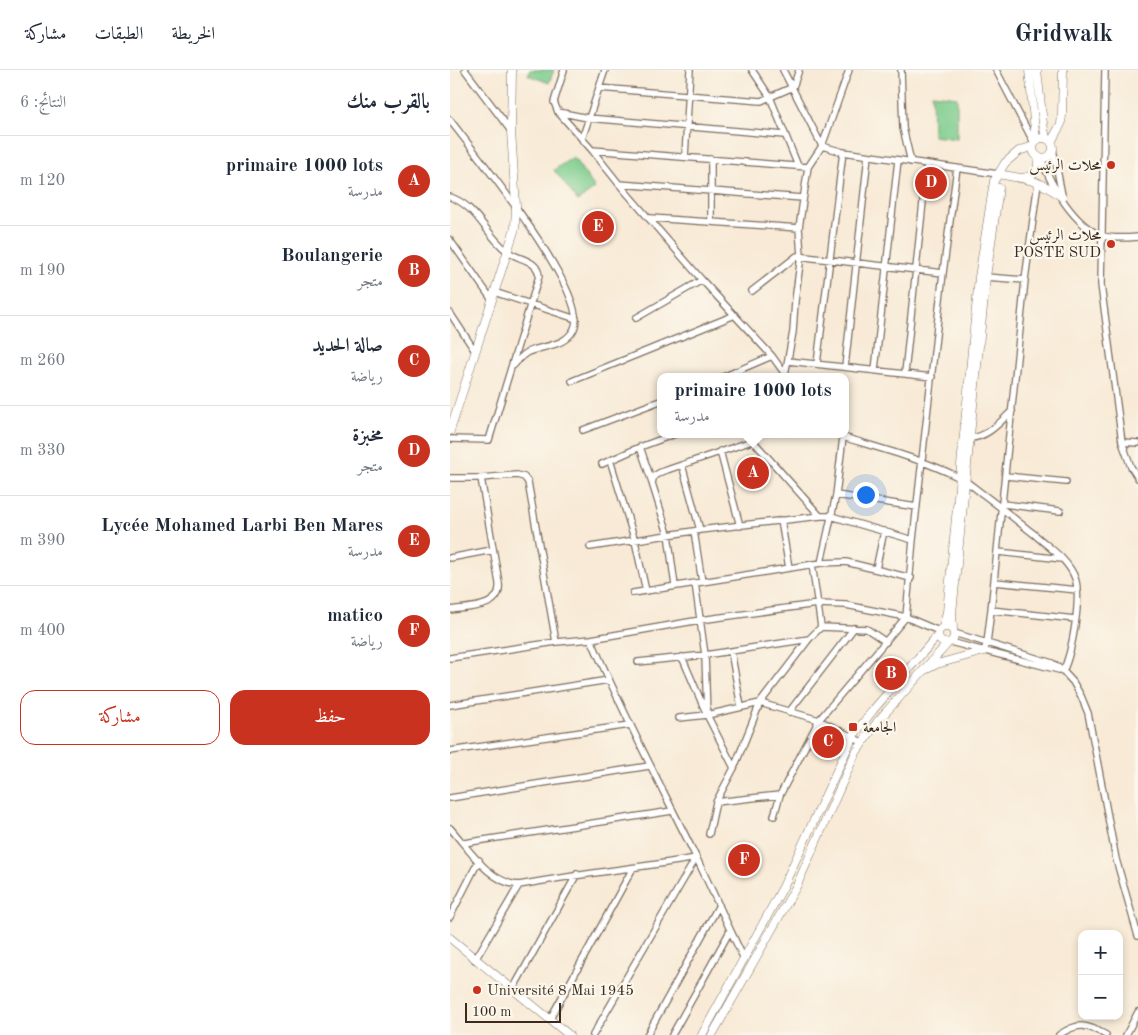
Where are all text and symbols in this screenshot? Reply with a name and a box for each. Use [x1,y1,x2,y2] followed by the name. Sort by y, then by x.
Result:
[1015,23,1113,47] text: Gridwalk
[25,25,66,43] text: مشاركة
[94,25,143,43] text: الطبقات
[171,25,215,43] text: الخريطة
[347,92,430,113] text: بالقرب منك
[20,95,66,111] text: النتائج: 6
[226,157,383,176] text: primaire 1000 lots
[1029,158,1101,175] place label: محلات الرئيس
[1105,159,1117,171] marker: محلات الرئيس
[915,164,947,202] pin: D
[20,173,65,189] text: 120 m
[408,173,420,189] text: A
[348,184,383,200] text: مدرسة
[582,208,614,246] pin: E
[1013,228,1101,261] place label: محلات الرئيس POSTE SUD
[1105,238,1117,250] marker: محلات الرئيس POSTE SUD
[281,247,383,266] text: Boulangerie
[20,263,65,279] text: 190 m
[408,263,420,279] text: B
[358,274,383,290] text: متجر
[312,337,383,356] text: صالة الحديد
[20,353,65,369] text: 260 m
[409,353,419,369] text: C
[351,369,383,385] text: رياضة
[657,373,849,438] popup
[674,382,832,401] text: primaire 1000 lots
[674,409,710,425] text: مدرسة
[352,427,383,446] text: مخبزة
[20,443,65,459] text: 330 m
[408,443,420,459] text: D
[737,454,769,492] pin: A
[358,459,383,475] text: متجر
[853,482,879,508] your location
[101,517,383,536] text: Lycée Mohamed Larbi Ben Mares
[20,533,65,549] text: 390 m
[408,533,420,549] text: E
[348,544,383,560] text: مدرسة
[327,607,383,626] text: matico
[20,623,65,639] text: 400 m
[409,623,419,639] text: F
[351,634,383,650] text: رياضة
[875,655,907,693] pin: B
[20,690,220,745] button: مشاركة
[230,690,430,745] button: حفظ
[847,721,859,733] marker: الجامعة
[863,721,896,736] place label: الجامعة
[812,723,844,761] pin: C
[728,841,760,879] pin: F
[1078,930,1123,1020] map controls
[1078,930,1123,975] button: +
[1078,975,1123,1020] button: −
[471,984,483,996] marker: Université 8 Mai 1945
[487,984,634,999] place label: Université 8 Mai 1945
[465,1000,561,1023] scale bar
[472,1005,511,1019] text: 100 m

